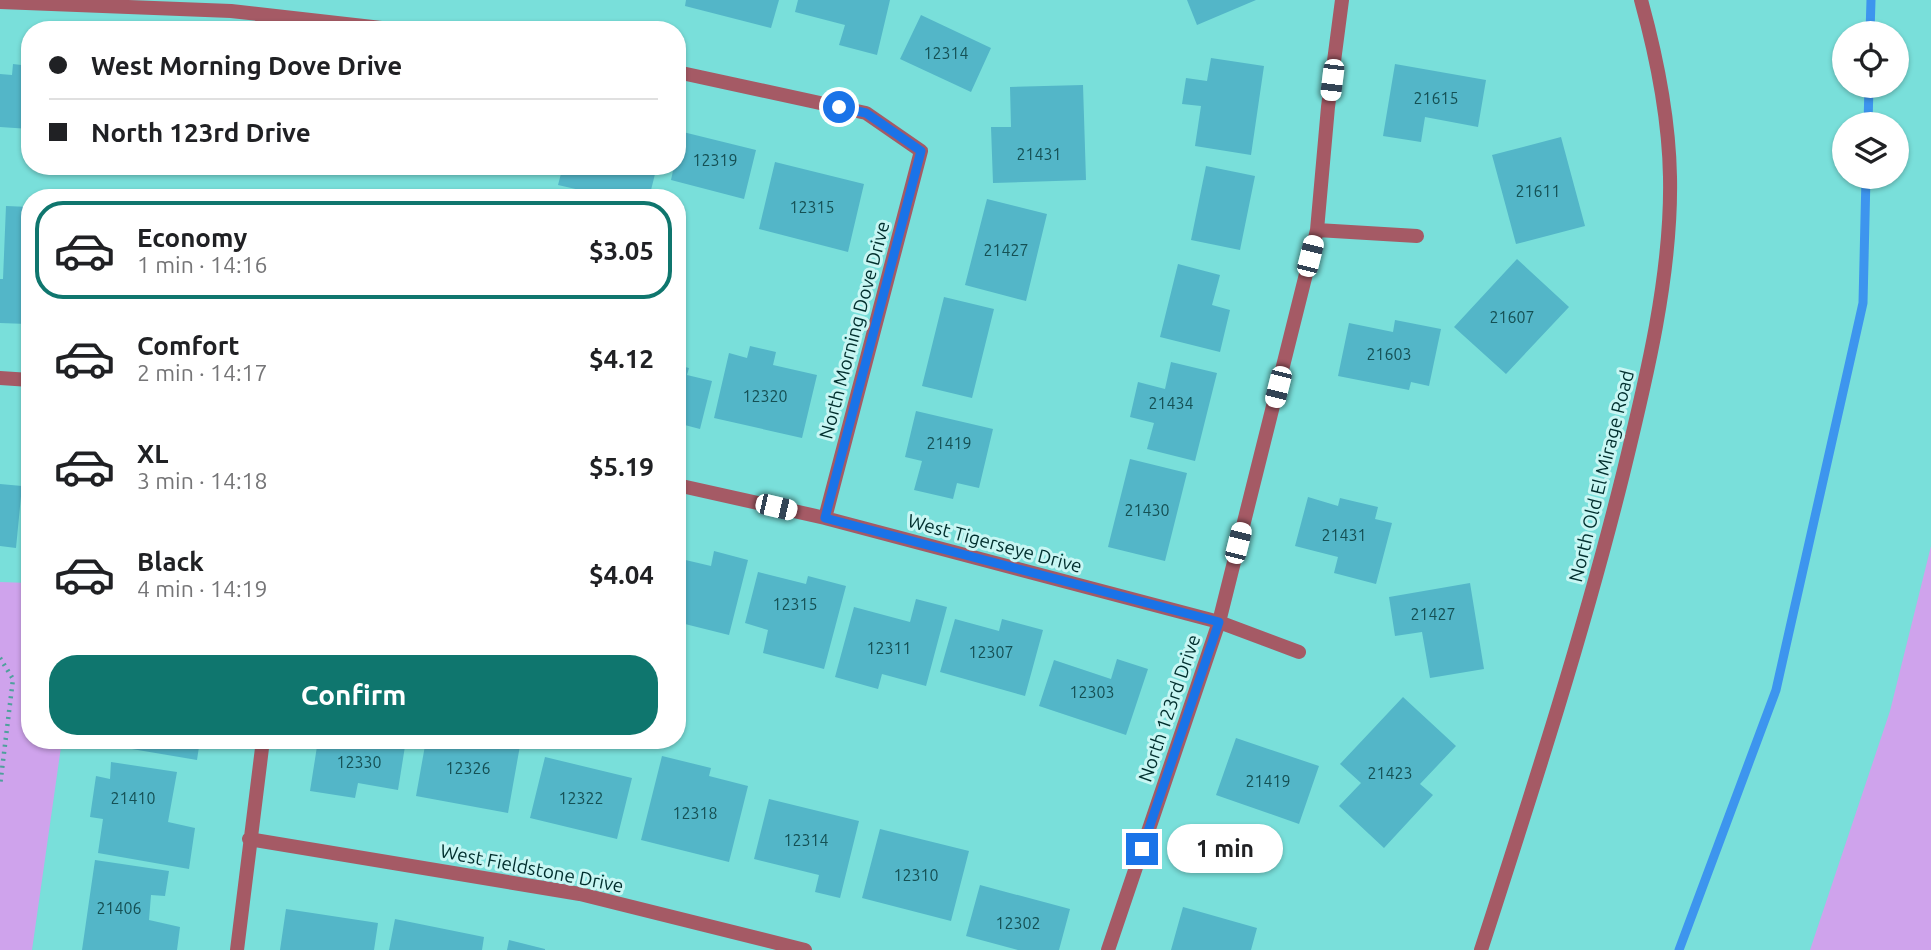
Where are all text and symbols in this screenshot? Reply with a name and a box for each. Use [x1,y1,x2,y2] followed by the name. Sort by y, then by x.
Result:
[1832,21,1909,189] map controls
[1832,21,1909,98] button: locate
[923,44,969,62] house number: 12314
[91,51,402,80] text: West Morning Dove Drive
[1320,58,1345,102] car
[1413,89,1459,107] house number: 21615
[823,91,855,123] route start
[1832,112,1909,189] button: layers
[91,118,311,147] text: North 123rd Drive
[1016,145,1062,163] house number: 21431
[692,151,738,169] house number: 12319
[1515,182,1561,200] house number: 21611
[789,198,835,216] house number: 12315
[53,219,116,282] icon: car
[814,219,894,441] street label: North Morning Dove Drive
[137,223,247,252] text: Economy
[1295,233,1326,279] car
[589,236,654,265] text: $3.05
[983,241,1029,259] house number: 21427
[137,252,268,277] text: 1 min · 14:16
[1489,308,1535,326] house number: 21607
[53,327,116,390] icon: car
[137,331,240,360] text: Comfort
[589,344,654,373] text: $4.12
[1366,345,1412,363] house number: 21603
[137,360,268,385] text: 2 min · 14:17
[1263,364,1294,410] car
[1564,368,1638,584] street label: North Old El Mirage Road
[742,387,788,405] house number: 12320
[1148,394,1194,412] house number: 21434
[926,434,972,452] house number: 21419
[53,435,116,498] icon: car
[137,439,168,468] text: XL
[589,452,654,481] text: $5.19
[137,468,268,493] text: 3 min · 14:18
[754,492,799,522] car
[1124,501,1170,519] house number: 21430
[905,509,1085,577] street label: West Tigerseye Drive
[1223,520,1254,566] car
[1321,526,1367,544] house number: 21431
[53,543,116,606] icon: car
[137,547,204,576] text: Black
[589,560,654,589] text: $4.04
[137,576,268,601] text: 4 min · 14:19
[772,595,818,613] house number: 12315
[1410,605,1456,623] house number: 21427
[1133,631,1205,785] street label: North 123rd Drive
[866,639,912,657] house number: 12311
[968,643,1014,661] house number: 12307
[49,655,658,735] button: Confirm
[1069,683,1115,701] house number: 12303
[336,753,382,771] house number: 12330
[445,759,491,777] house number: 12326
[1367,764,1413,782] house number: 21423
[1245,772,1291,790] house number: 21419
[110,789,156,807] house number: 21410
[558,789,604,807] house number: 12322
[672,804,718,822] house number: 12318
[1166,824,1282,874] callout: 1 min
[783,831,829,849] house number: 12314
[1126,833,1158,865] route end
[1196,836,1254,861] text: 1 min
[438,839,626,897] street label: West Fieldstone Drive
[893,866,939,884] house number: 12310
[96,899,142,917] house number: 21406
[995,914,1041,932] house number: 12302

